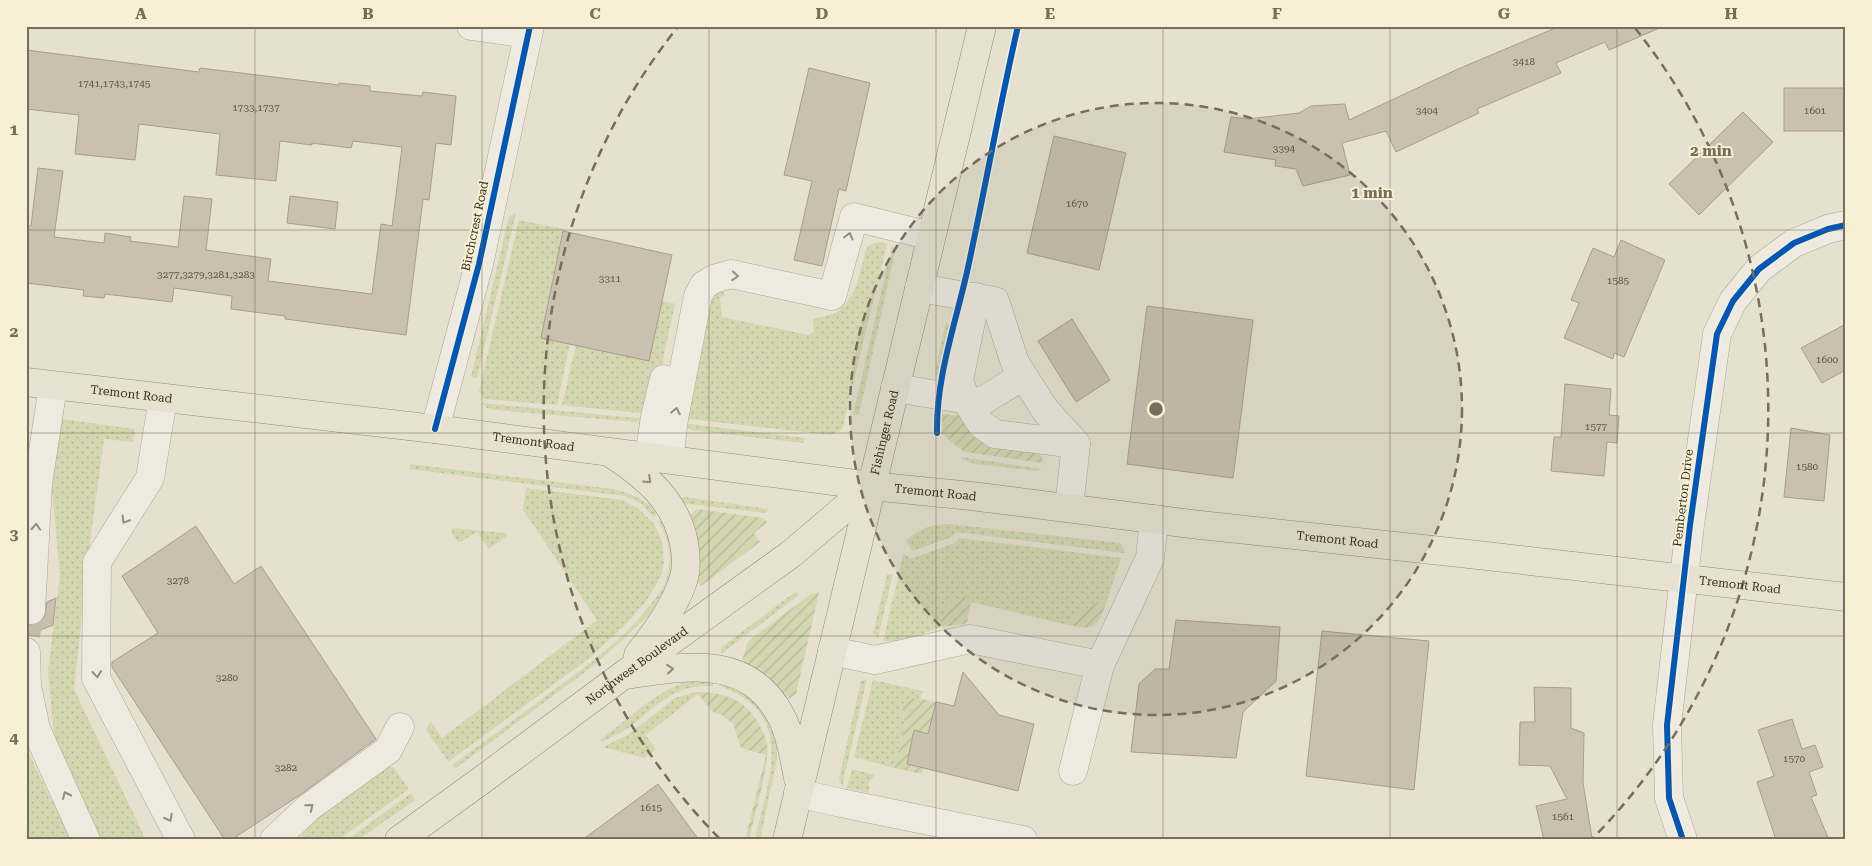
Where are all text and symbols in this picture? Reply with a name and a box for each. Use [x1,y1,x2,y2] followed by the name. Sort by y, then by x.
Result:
[135,4,147,23] text: A
[362,4,374,23] text: B
[589,4,601,23] text: C
[816,4,829,23] text: D
[1045,4,1055,23] text: E
[1272,4,1282,23] text: F
[1498,4,1511,23] text: G
[1724,4,1738,23] text: H
[1513,56,1536,67] house number: 3418
[78,78,151,89] house number: 1741,1743,1745
[232,102,280,113] house number: 1733,1737
[1416,105,1439,116] house number: 3404
[1804,105,1827,116] house number: 1601
[10,120,19,139] text: 1
[1690,142,1732,160] text: 2 min
[1273,143,1296,154] house number: 3394
[459,179,491,272] street label: Birchcrest Road
[1351,184,1393,202] text: 1 min
[1066,198,1089,209] house number: 1670
[843,232,853,240] one-way arrow
[157,269,255,280] house number: 3277,3279,3281,3283
[731,271,739,282] one-way arrow
[599,273,622,284] house number: 3311
[1607,275,1630,286] house number: 1585
[10,322,19,341] text: 2
[1816,354,1839,365] house number: 1600
[90,382,173,406] street label: Tremont Road
[868,388,902,476] street label: Fishinger Road
[1147,400,1165,418] centre of rings
[670,407,681,415] one-way arrow
[1585,421,1608,432] house number: 1577
[492,430,576,454] street label: Tremont Road
[1670,448,1696,548] street label: Pemberton Drive
[1796,461,1819,472] house number: 1580
[643,474,652,483] one-way arrow
[894,481,977,504] street label: Tremont Road
[122,514,131,523] one-way arrow
[30,523,41,531] one-way arrow
[10,525,19,544] text: 3
[1296,528,1380,551] street label: Tremont Road
[1698,573,1782,597] street label: Tremont Road
[167,575,190,586] house number: 3278
[583,624,691,707] street label: Northwest Boulevard
[666,664,674,675] one-way arrow
[91,670,102,678] one-way arrow
[216,672,239,683] house number: 3280
[10,728,19,747] text: 4
[1783,753,1806,764] house number: 1570
[275,762,298,773] house number: 3282
[61,791,72,800] one-way arrow
[640,802,663,813] house number: 1615
[304,804,313,812] one-way arrow
[1552,811,1575,822] house number: 1561
[163,813,173,822] one-way arrow

